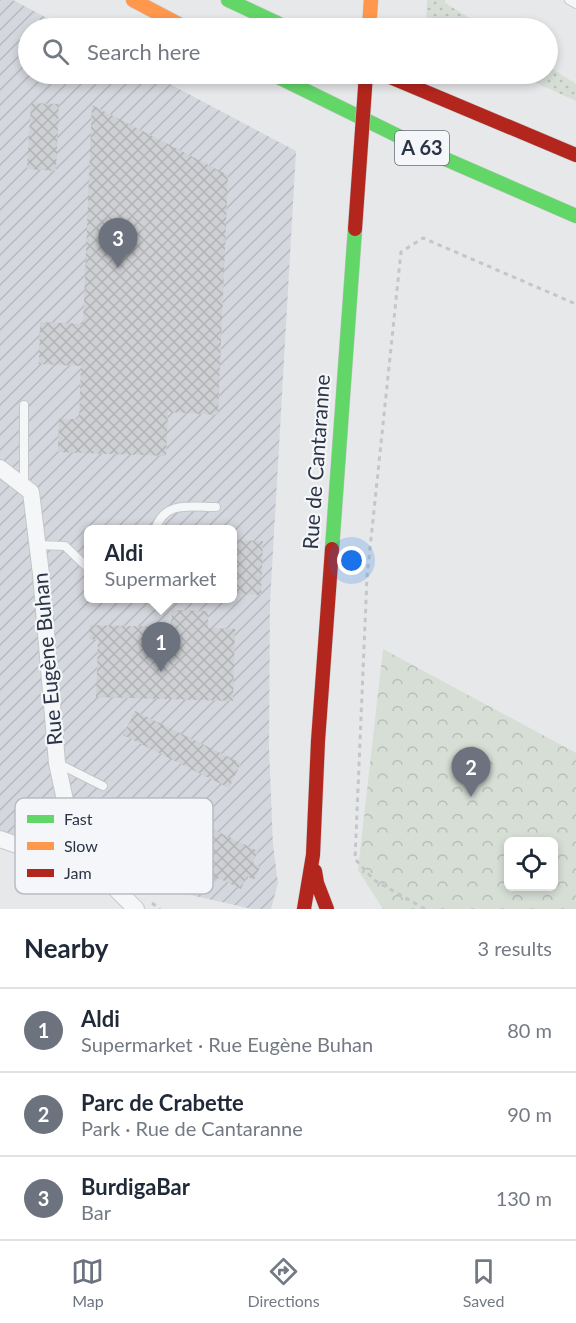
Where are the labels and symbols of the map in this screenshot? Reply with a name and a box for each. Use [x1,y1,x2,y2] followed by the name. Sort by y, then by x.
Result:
[395,131,449,165] road number: A 63
[98,218,138,268] pin: 3
[297,373,334,550] street label: Rue de Cantaranne
[337,546,366,575] your location
[27,572,67,747] street label: Rue Eugène Buhan
[142,622,180,672] pin: 1
[452,748,490,797] pin: 2
[15,798,213,894] legend
[64,809,93,828] text: Fast
[64,836,98,855] text: Slow
[64,863,92,882] text: Jam

